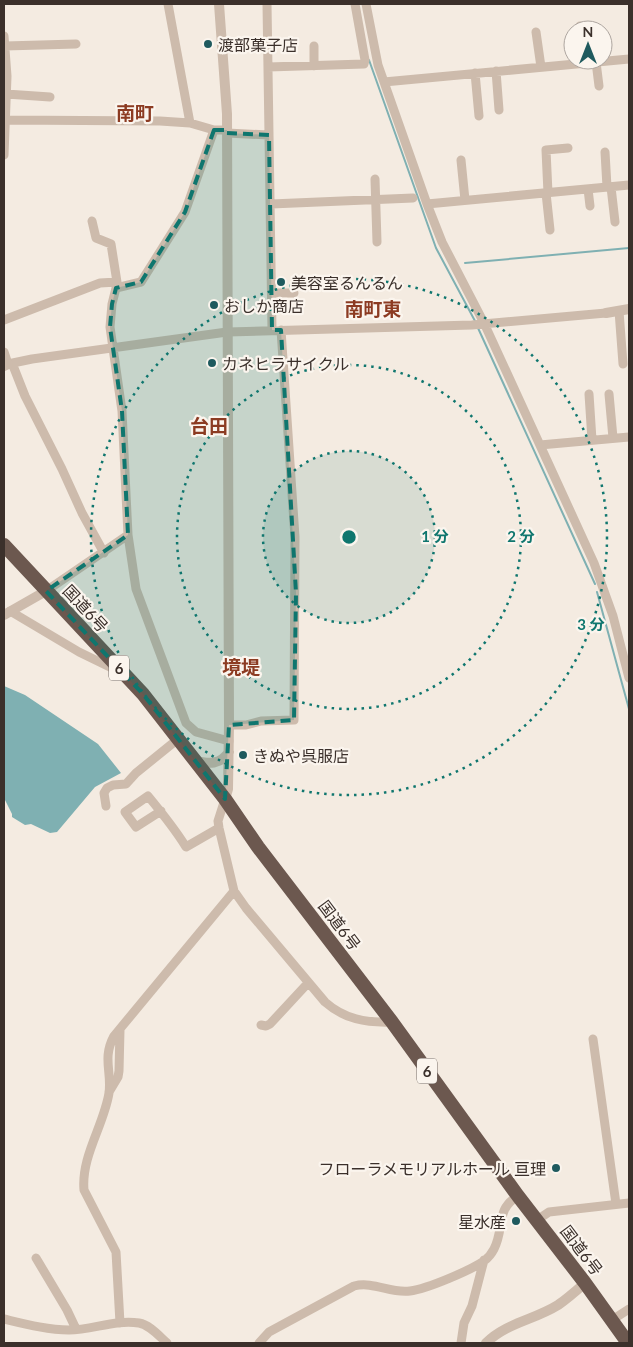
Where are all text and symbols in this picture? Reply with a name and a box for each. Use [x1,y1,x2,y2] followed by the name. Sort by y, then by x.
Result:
[563,20,613,70] north arrow
[583,23,593,40] text: N
[218,35,298,54] place label: 渡部菓子店
[202,38,214,50] marker: 渡部菓子店
[116,101,154,124] district label: 南町
[291,273,403,292] place label: 美容室るんるん
[275,276,287,288] marker: 美容室るんるん
[224,296,304,315] place label: おしか商店
[344,297,402,320] district label: 南町東
[208,299,220,311] marker: おしか商店
[222,354,349,373] place label: カネヒラサイクル
[206,357,218,369] marker: カネヒラサイクル
[190,414,228,437] district label: 台田
[421,527,449,545] text: 1 分
[507,527,535,545] text: 2 分
[340,528,358,546] centre of rings
[60,581,112,635] street label: 国道6号
[577,615,605,633] text: 3 分
[222,655,260,678] district label: 境堤
[109,656,129,680] road number: 6
[253,746,349,765] place label: きぬや呉服店
[237,749,249,761] marker: きぬや呉服店
[315,896,365,954] street label: 国道6号
[417,1058,437,1084] road number: 6
[319,1159,546,1178] place label: フローラメモリアルホール 亘理
[550,1162,562,1174] marker: フローラメモリアルホール 亘理
[458,1212,506,1231] place label: 星水産
[510,1215,522,1227] marker: 星水産
[557,1221,607,1279] street label: 国道6号

